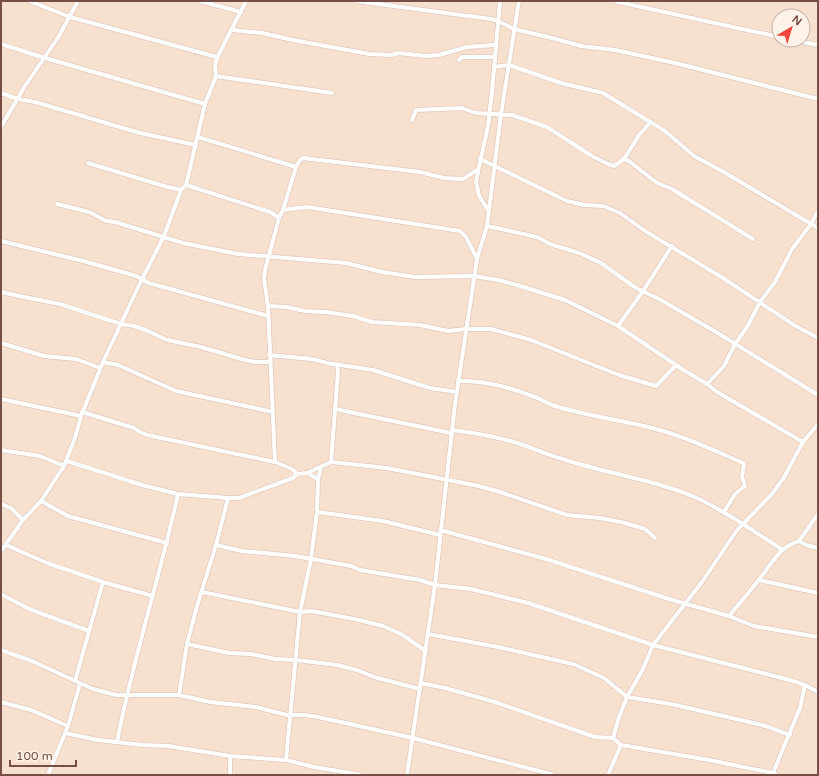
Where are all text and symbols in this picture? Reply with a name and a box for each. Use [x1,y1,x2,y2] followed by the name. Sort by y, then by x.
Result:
[771,8,811,48] north arrow
[789,13,804,28] text: N
[10,742,76,768] scale bar
[16,749,53,763] text: 100 m

